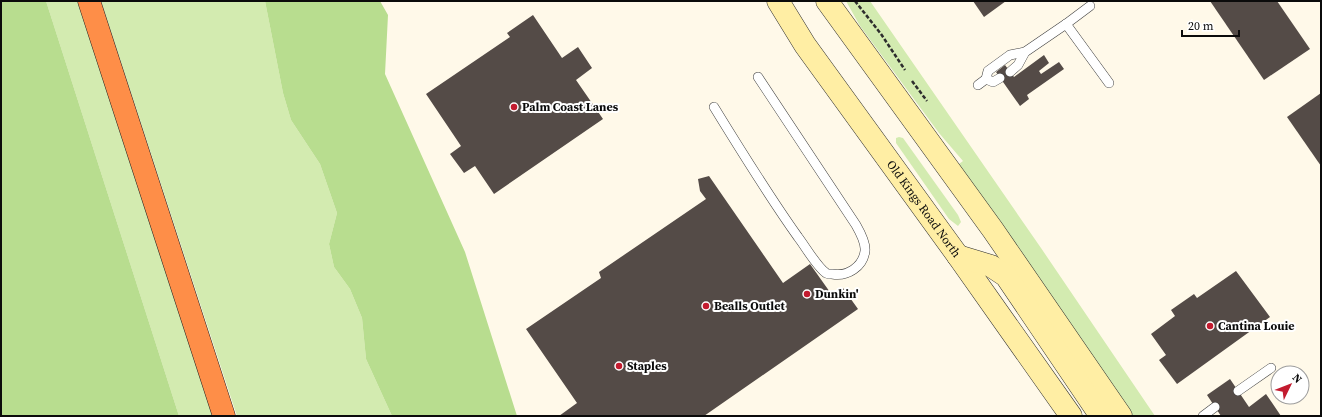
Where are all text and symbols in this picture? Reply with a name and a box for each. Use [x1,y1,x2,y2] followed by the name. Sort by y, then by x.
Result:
[1182,12,1239,38] scale bar
[1188,18,1214,34] text: 20 m
[522,99,619,115] place label: Palm Coast Lanes
[509,102,519,112] marker: Palm Coast Lanes
[883,157,964,261] street label: Old Kings Road North
[815,286,859,302] place label: Dunkin'
[802,289,812,299] marker: Dunkin'
[714,298,785,314] place label: Bealls Outlet
[701,301,711,311] marker: Bealls Outlet
[1218,318,1295,334] place label: Cantina Louie
[1205,321,1215,331] marker: Cantina Louie
[627,358,667,374] place label: Staples
[614,361,624,371] marker: Staples
[1270,365,1310,405] north arrow
[1289,370,1305,387] text: N

